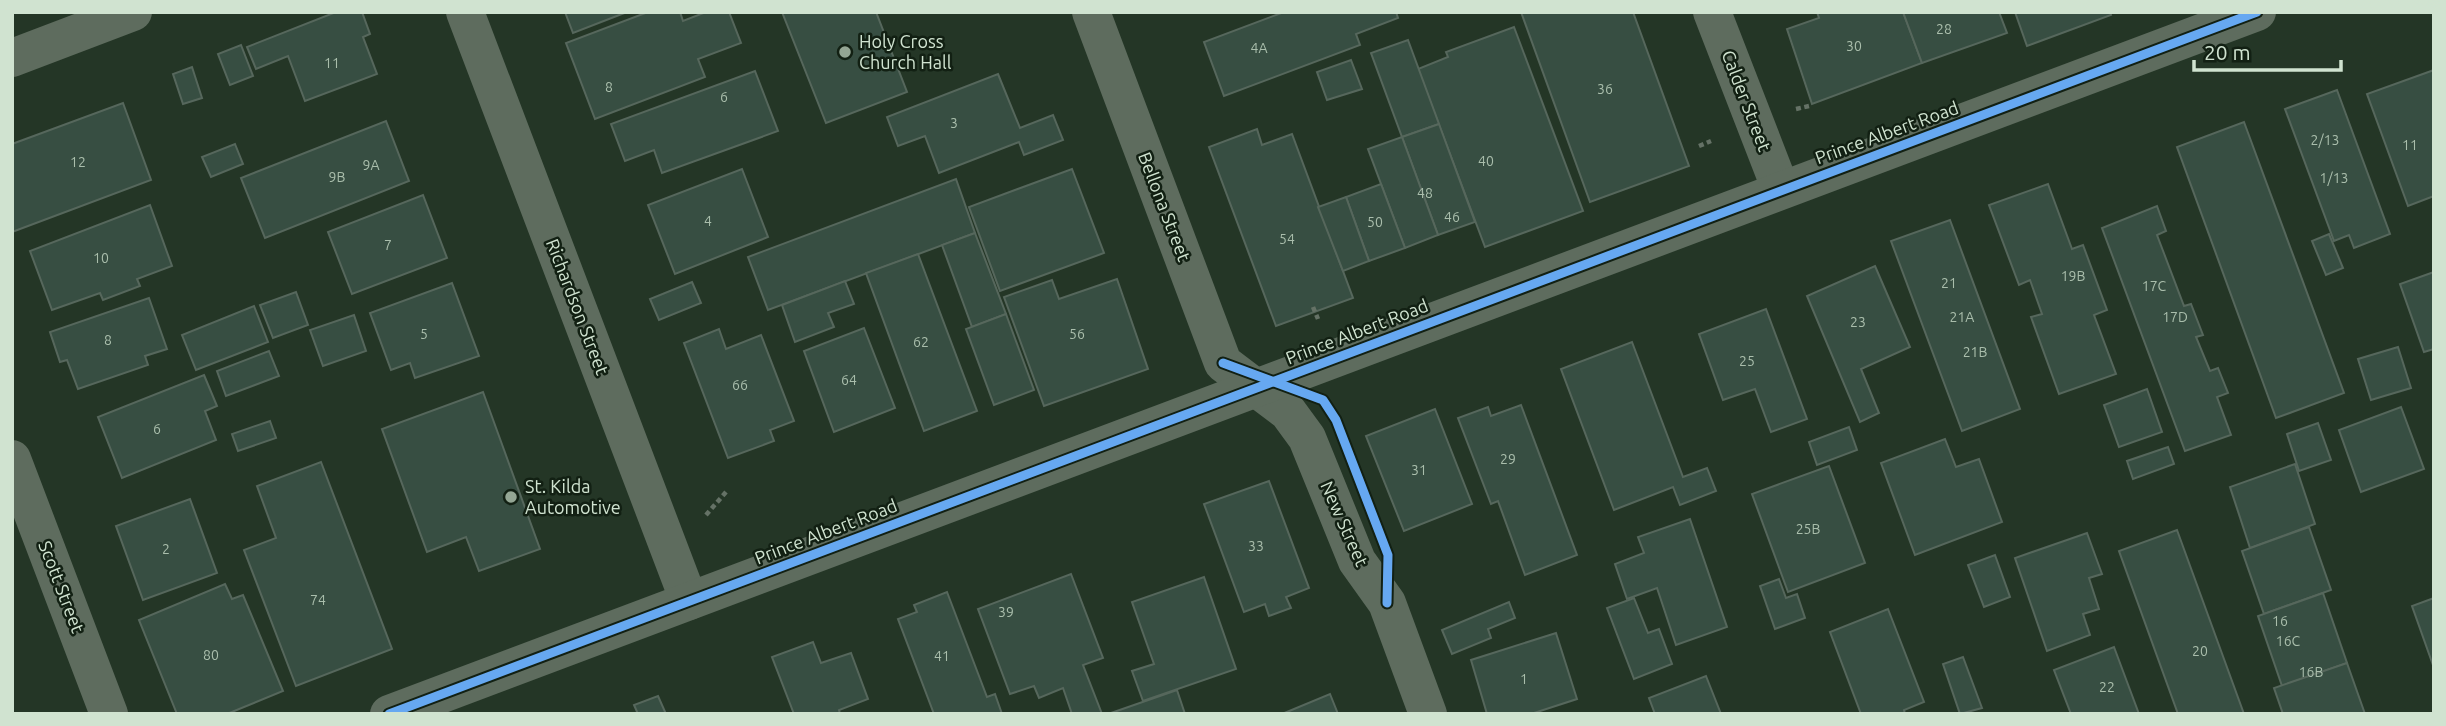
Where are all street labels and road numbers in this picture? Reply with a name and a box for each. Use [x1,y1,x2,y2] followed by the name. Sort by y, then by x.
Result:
[1718,47,1775,154] street label: Calder Street
[1812,97,1961,167] street label: Prince Albert Road
[1135,149,1195,264] street label: Bellona Street
[543,236,613,377] street label: Richardson Street
[1283,295,1431,367] street label: Prince Albert Road
[1317,478,1373,569] street label: New Street
[752,495,900,567] street label: Prince Albert Road
[35,538,89,635] street label: Scott Street

